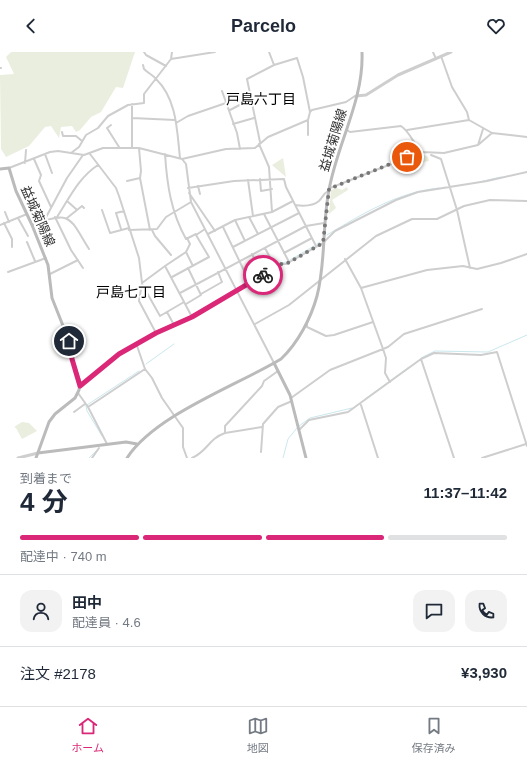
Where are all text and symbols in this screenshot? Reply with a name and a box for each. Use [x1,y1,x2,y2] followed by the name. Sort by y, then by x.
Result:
[20,15,42,37] icon: back
[485,15,507,37] icon: heart
[231,16,296,36] text: Parcelo
[226,91,296,107] district label: 戸島六丁目
[316,107,350,173] street label: 益城菊陽線
[390,140,424,174] pin
[396,146,418,168] icon: bag
[18,183,58,249] street label: 益城菊陽線
[243,255,283,295] courier
[252,264,274,286] icon: bike
[96,284,166,300] district label: 戸島七丁目
[52,324,86,358] pin
[58,330,80,352] icon: home
[20,471,72,486] text: 到着まで
[424,484,507,501] text: 11:37–11:42
[20,487,68,517] text: 4 分
[20,549,107,564] text: 配達中 · 740 m
[20,590,62,632] button: person
[413,590,455,632] button: chat
[465,590,507,632] button: phone
[72,594,102,611] text: 田中
[72,615,141,630] text: 配達員 · 4.6
[461,664,507,681] text: ¥3,930
[20,665,96,682] text: 注文 #2178
[71,715,104,755] tab: ホーム
[247,715,269,755] tab: 地図
[412,715,456,755] tab: 保存済み

